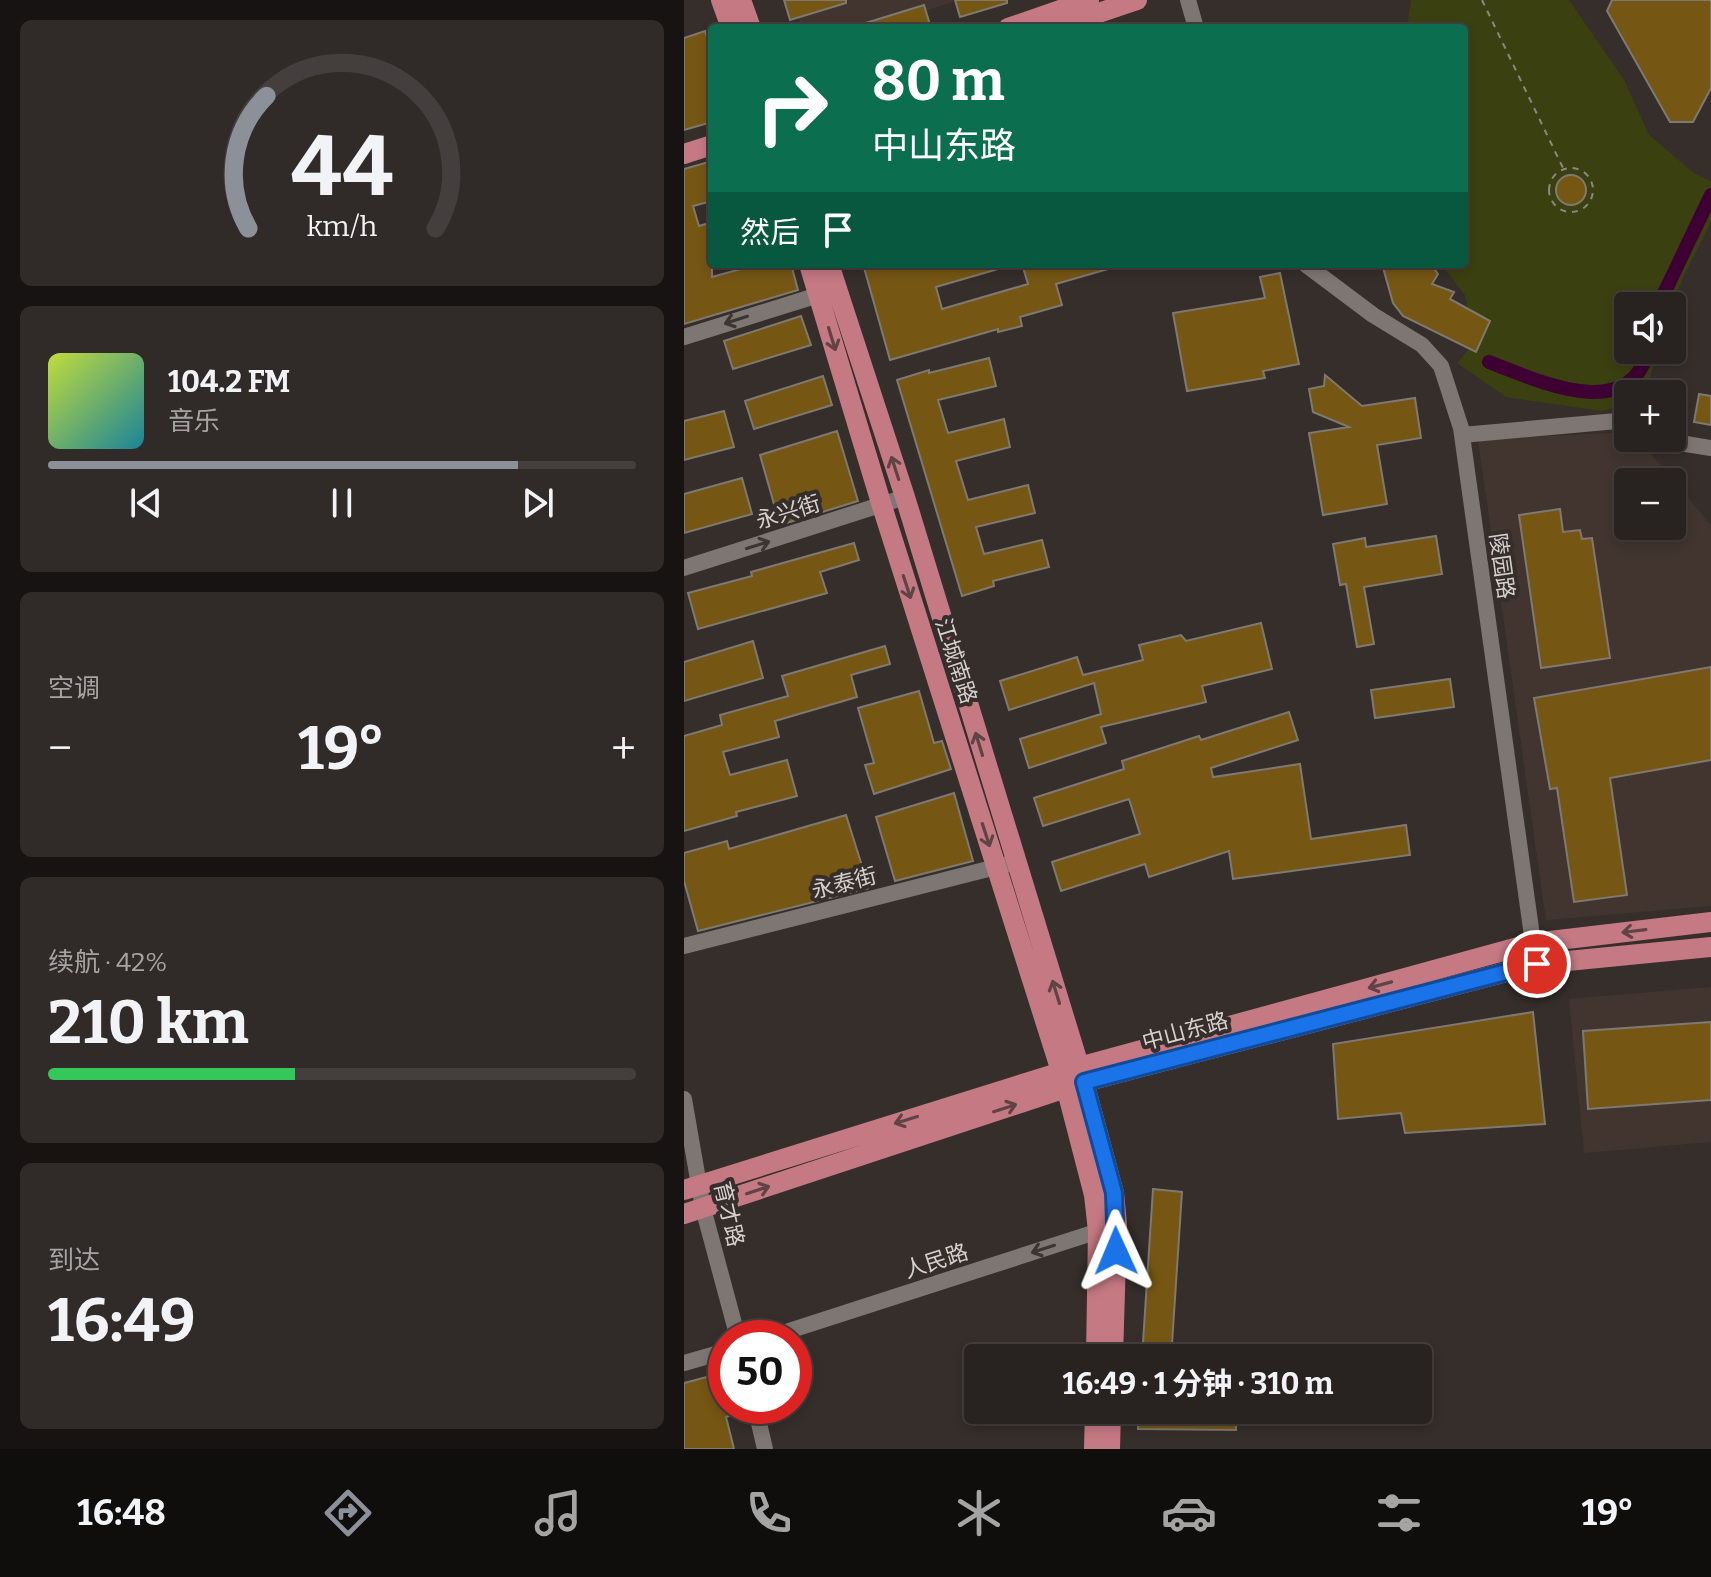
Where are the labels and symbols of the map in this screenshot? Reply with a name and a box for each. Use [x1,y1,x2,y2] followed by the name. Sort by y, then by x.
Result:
[724,314,749,329] one-way arrow
[825,325,840,351] one-way arrow
[887,456,902,481] one-way arrow
[752,489,824,535] street label: 永兴街
[1484,531,1520,601] street label: 陵园路
[745,537,771,552] one-way arrow
[900,574,915,600] one-way arrow
[930,615,982,707] street label: 江城南路
[971,731,986,757] one-way arrow
[979,822,994,848] one-way arrow
[809,862,879,904] street label: 永泰街
[1621,924,1647,939] one-way arrow
[1503,930,1571,998] pin
[1367,978,1393,993] one-way arrow
[1048,980,1062,1005] one-way arrow
[1139,1007,1231,1055] street label: 中山东路
[992,1099,1017,1114] one-way arrow
[894,1113,920,1128] one-way arrow
[708,1179,750,1249] street label: 育才路
[745,1181,770,1196] one-way arrow
[1074,1209,1158,1293] position arrow
[900,1238,972,1284] street label: 人民路
[1031,1243,1056,1257] one-way arrow
[708,1320,812,1424] speed limit sign: 50

